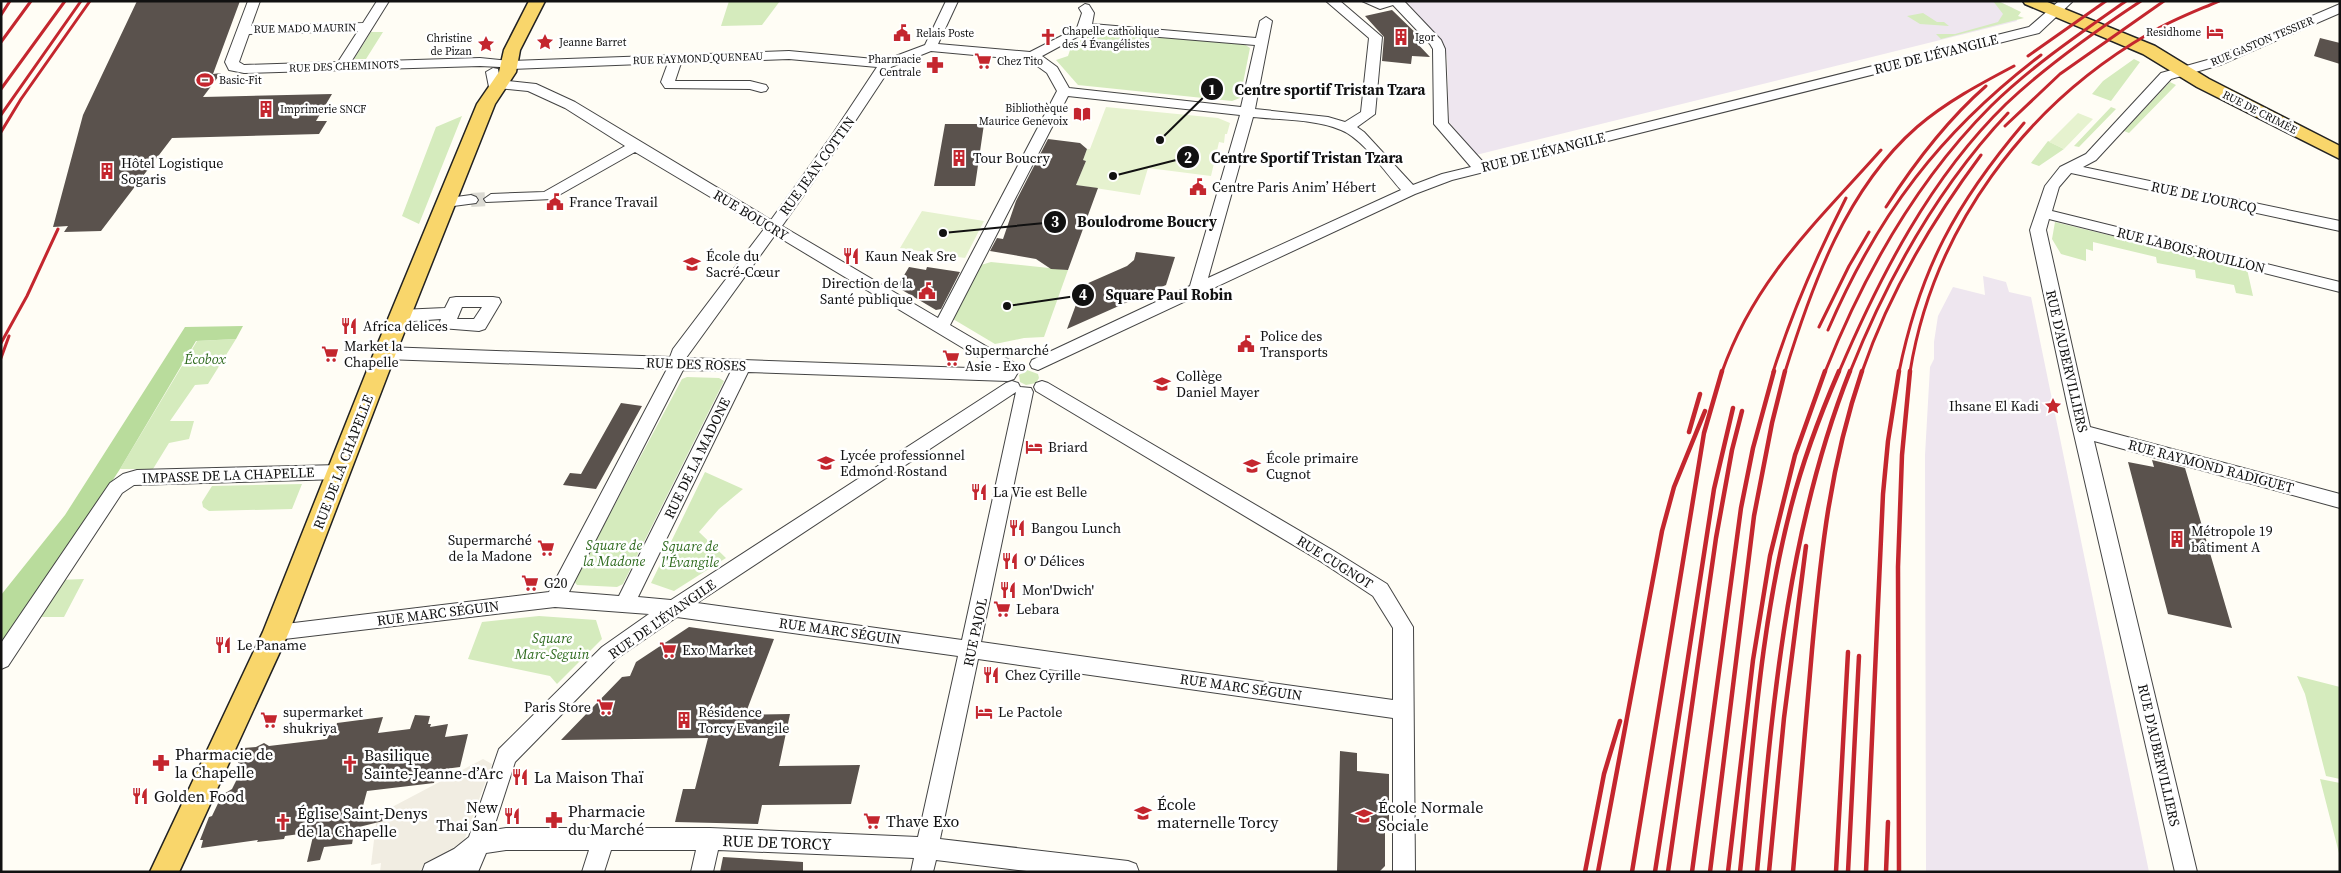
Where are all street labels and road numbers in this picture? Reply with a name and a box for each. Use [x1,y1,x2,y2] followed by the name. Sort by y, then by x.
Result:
[2208,13,2316,70] street label: RUE GASTON TESSIER
[254,20,357,37] street label: RUE MADO MAURIN
[1872,29,2000,79] street label: RUE DE L'ÉVANGILE
[632,49,764,68] street label: RUE RAYMOND QUENEAU
[289,57,400,76] street label: RUE DES CHEMINOTS
[2220,87,2300,138] street label: RUE DE CRIMÉE
[774,112,860,220] street label: RUE JEAN COTTIN
[1479,127,1607,177] street label: RUE DE L'ÉVANGILE
[2149,176,2259,218] street label: RUE DE L'OURCQ
[710,185,792,245] street label: RUE BOUCRY
[2115,222,2267,278] street label: RUE LABOIS-ROUILLON
[2041,288,2093,434] street label: RUE D'AUBERVILLIERS
[646,352,746,376] street label: RUE DES ROSES
[308,392,378,532] street label: RUE DE LA CHAPELLE
[659,394,735,522] street label: RUE DE LA MADONE
[2126,434,2297,498] street label: RUE RAYMOND RADIGUET
[141,462,315,488] street label: IMPASSE DE LA CHAPELLE
[1293,531,1377,594] street label: RUE CUGNOT
[604,574,720,664] street label: RUE DE L'ÉVANGILE
[376,596,500,630] street label: RUE MARC SÉGUIN
[958,596,992,668] street label: RUE PAJOL
[778,613,902,649] street label: RUE MARC SÉGUIN
[1179,669,1303,705] street label: RUE MARC SÉGUIN
[2133,682,2185,828] street label: RUE D'AUBERVILLIERS
[722,829,832,855] street label: RUE DE TORCY

